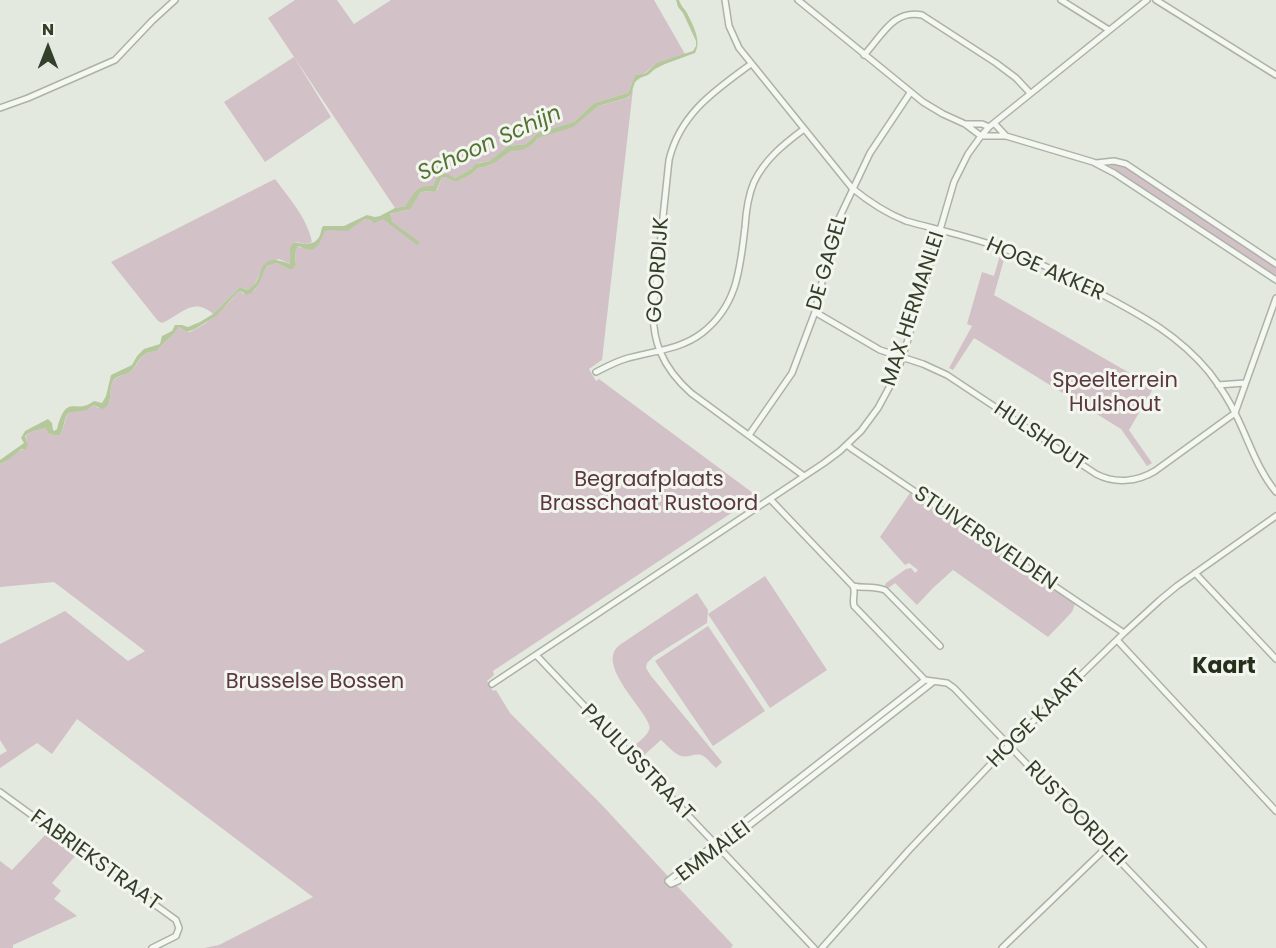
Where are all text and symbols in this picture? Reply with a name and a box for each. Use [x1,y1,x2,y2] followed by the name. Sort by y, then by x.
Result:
[18,18,78,78] north arrow
[42,18,54,41] text: N
[414,101,566,187] water label: Schoon Schijn
[802,212,854,314] street label: DE GAGEL
[643,216,675,324] street label: GOORDIJK
[877,229,951,389] street label: MAX HERMANLEI
[982,233,1108,307] street label: HOGE AKKER
[1052,369,1178,419] park label: Speelterrein Hulshout
[989,397,1091,477] street label: HULSHOUT
[540,468,758,518] park label: Begraafplaats Brasschaat Rustoord
[909,482,1061,596] street label: STUIVERSVELDEN
[1192,654,1256,680] district label: Kaart
[983,665,1091,773] street label: HOGE KAART
[226,670,404,696] park label: Brusselse Bossen
[575,700,699,826] street label: PAULUSSTRAAT
[1019,756,1131,872] street label: RUSTOORDLEI
[25,805,165,917] street label: FABRIEKSTRAAT
[672,816,756,888] street label: EMMALEI

